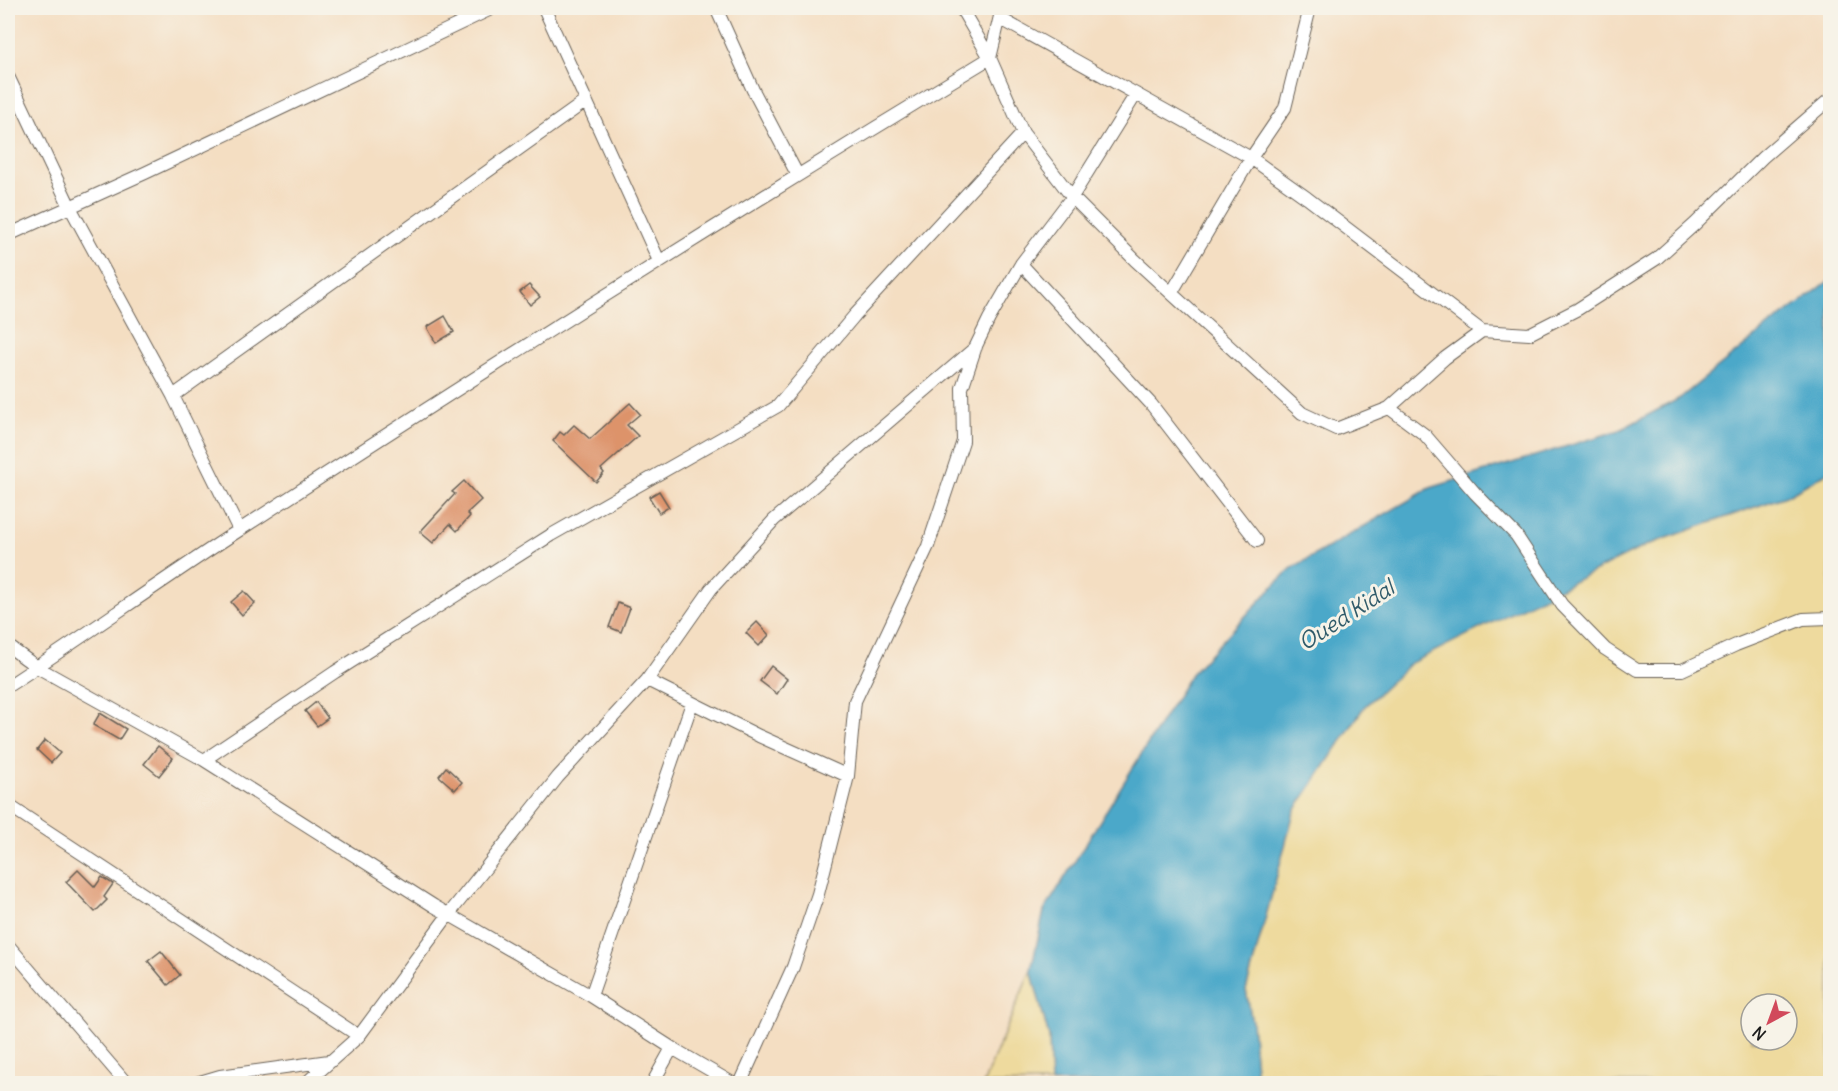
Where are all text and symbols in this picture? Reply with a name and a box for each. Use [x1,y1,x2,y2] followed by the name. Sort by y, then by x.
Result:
[1293,572,1402,656] water label: Oued Kidal
[1739,992,1799,1052] north arrow
[1748,1022,1770,1044] text: N

